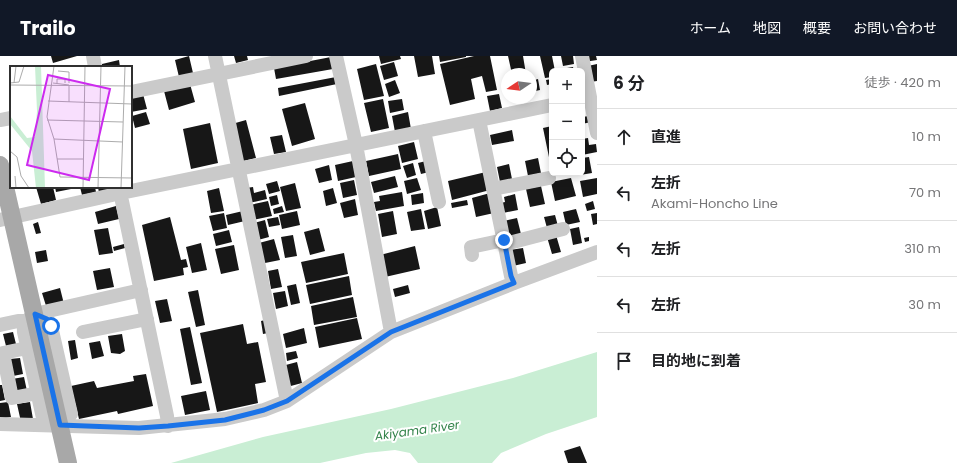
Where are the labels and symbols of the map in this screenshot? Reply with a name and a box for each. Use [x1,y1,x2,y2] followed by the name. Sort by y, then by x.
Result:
[10,66,132,188] inset map
[501,68,537,104] north arrow
[495,231,513,249] route end
[42,317,60,335] route start
[373,416,461,444] water label: Akiyama River

